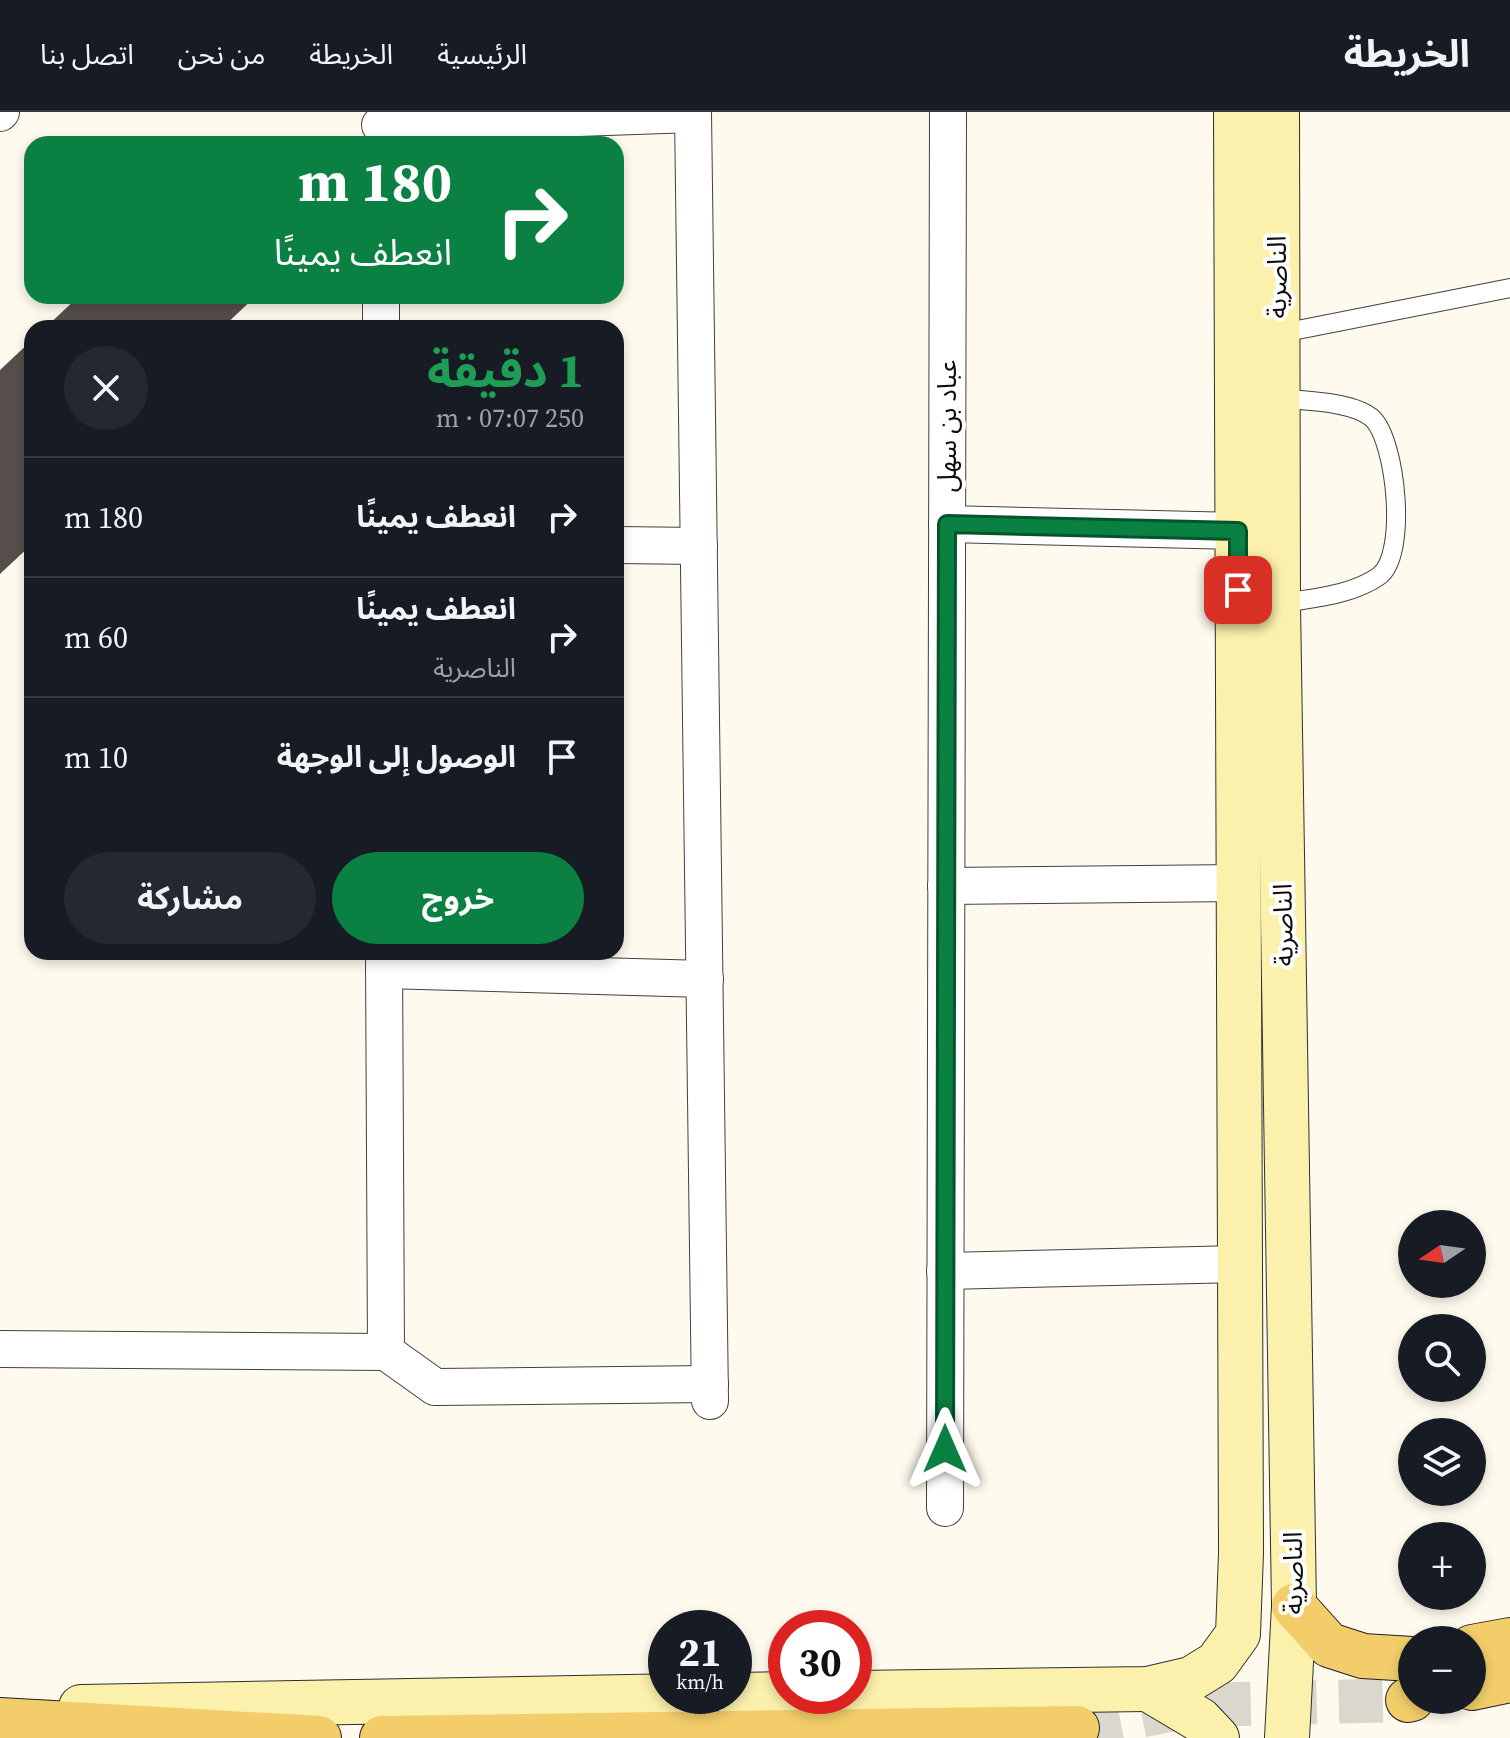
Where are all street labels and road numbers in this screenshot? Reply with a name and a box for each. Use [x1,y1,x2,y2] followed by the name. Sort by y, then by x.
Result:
[1259,236,1295,318] street label: الناصرية
[929,360,965,492] street label: عباد بن سهل
[1264,883,1302,967] street label: الناصرية
[1275,1532,1311,1614] street label: الناصرية

